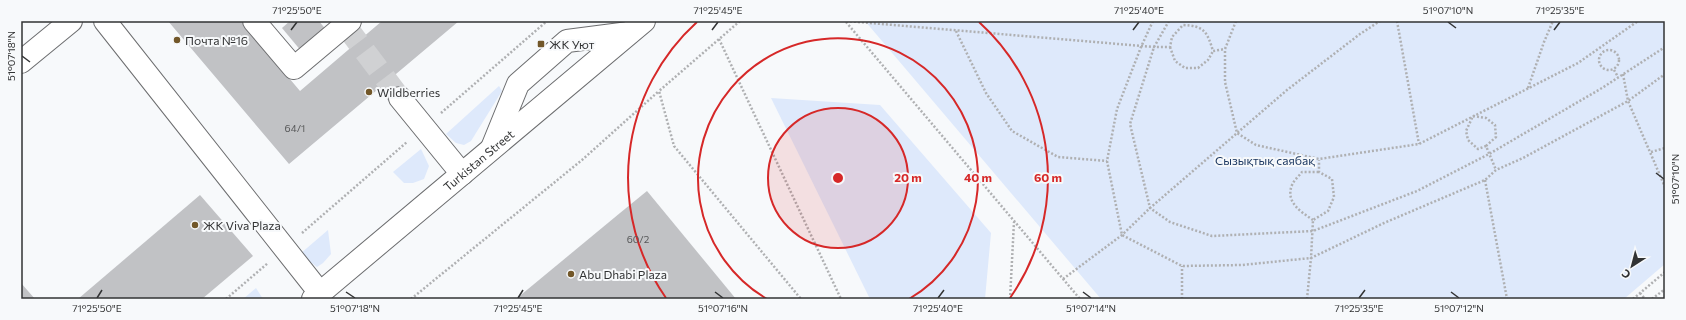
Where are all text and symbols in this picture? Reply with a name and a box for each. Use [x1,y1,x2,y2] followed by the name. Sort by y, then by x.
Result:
[272,4,322,16] text: 71°25'50"E
[693,4,743,16] text: 71°25'45"E
[1114,4,1164,16] text: 71°25'40"E
[1423,4,1473,16] text: 51°07'10"N
[1536,4,1584,16] text: 71°25'35"E
[5,31,17,81] text: 51°07'18"N
[185,33,248,47] place label: Почта №16
[172,35,182,45] marker: Почта №16
[549,37,595,51] place label: ЖК Уют
[536,39,546,49] marker: ЖК Уют
[377,85,440,99] place label: Wildberries
[364,87,374,97] marker: Wildberries
[285,122,305,134] house number: 64/1
[440,126,517,194] street label: Turkistan Street
[1215,153,1315,167] park label: Сызықтық саябақ
[1669,154,1681,204] text: 51°07'10"N
[894,170,922,184] text: 20 m
[964,170,992,184] text: 40 m
[1034,170,1062,184] text: 60 m
[831,171,845,185] centre of rings
[203,218,281,232] place label: ЖК Viva Plaza
[190,220,200,230] marker: ЖК Viva Plaza
[627,233,650,245] house number: 60/2
[1612,246,1652,286] north arrow
[579,267,667,281] place label: Abu Dhabi Plaza
[1619,267,1633,282] text: С
[566,269,576,279] marker: Abu Dhabi Plaza
[72,302,122,314] text: 71°25'50"E
[330,302,380,314] text: 51°07'18"N
[493,302,543,314] text: 71°25'45"E
[698,302,748,314] text: 51°07'16"N
[913,302,963,314] text: 71°25'40"E
[1066,302,1116,314] text: 51°07'14"N
[1335,302,1383,314] text: 71°25'35"E
[1434,302,1484,314] text: 51°07'12"N

